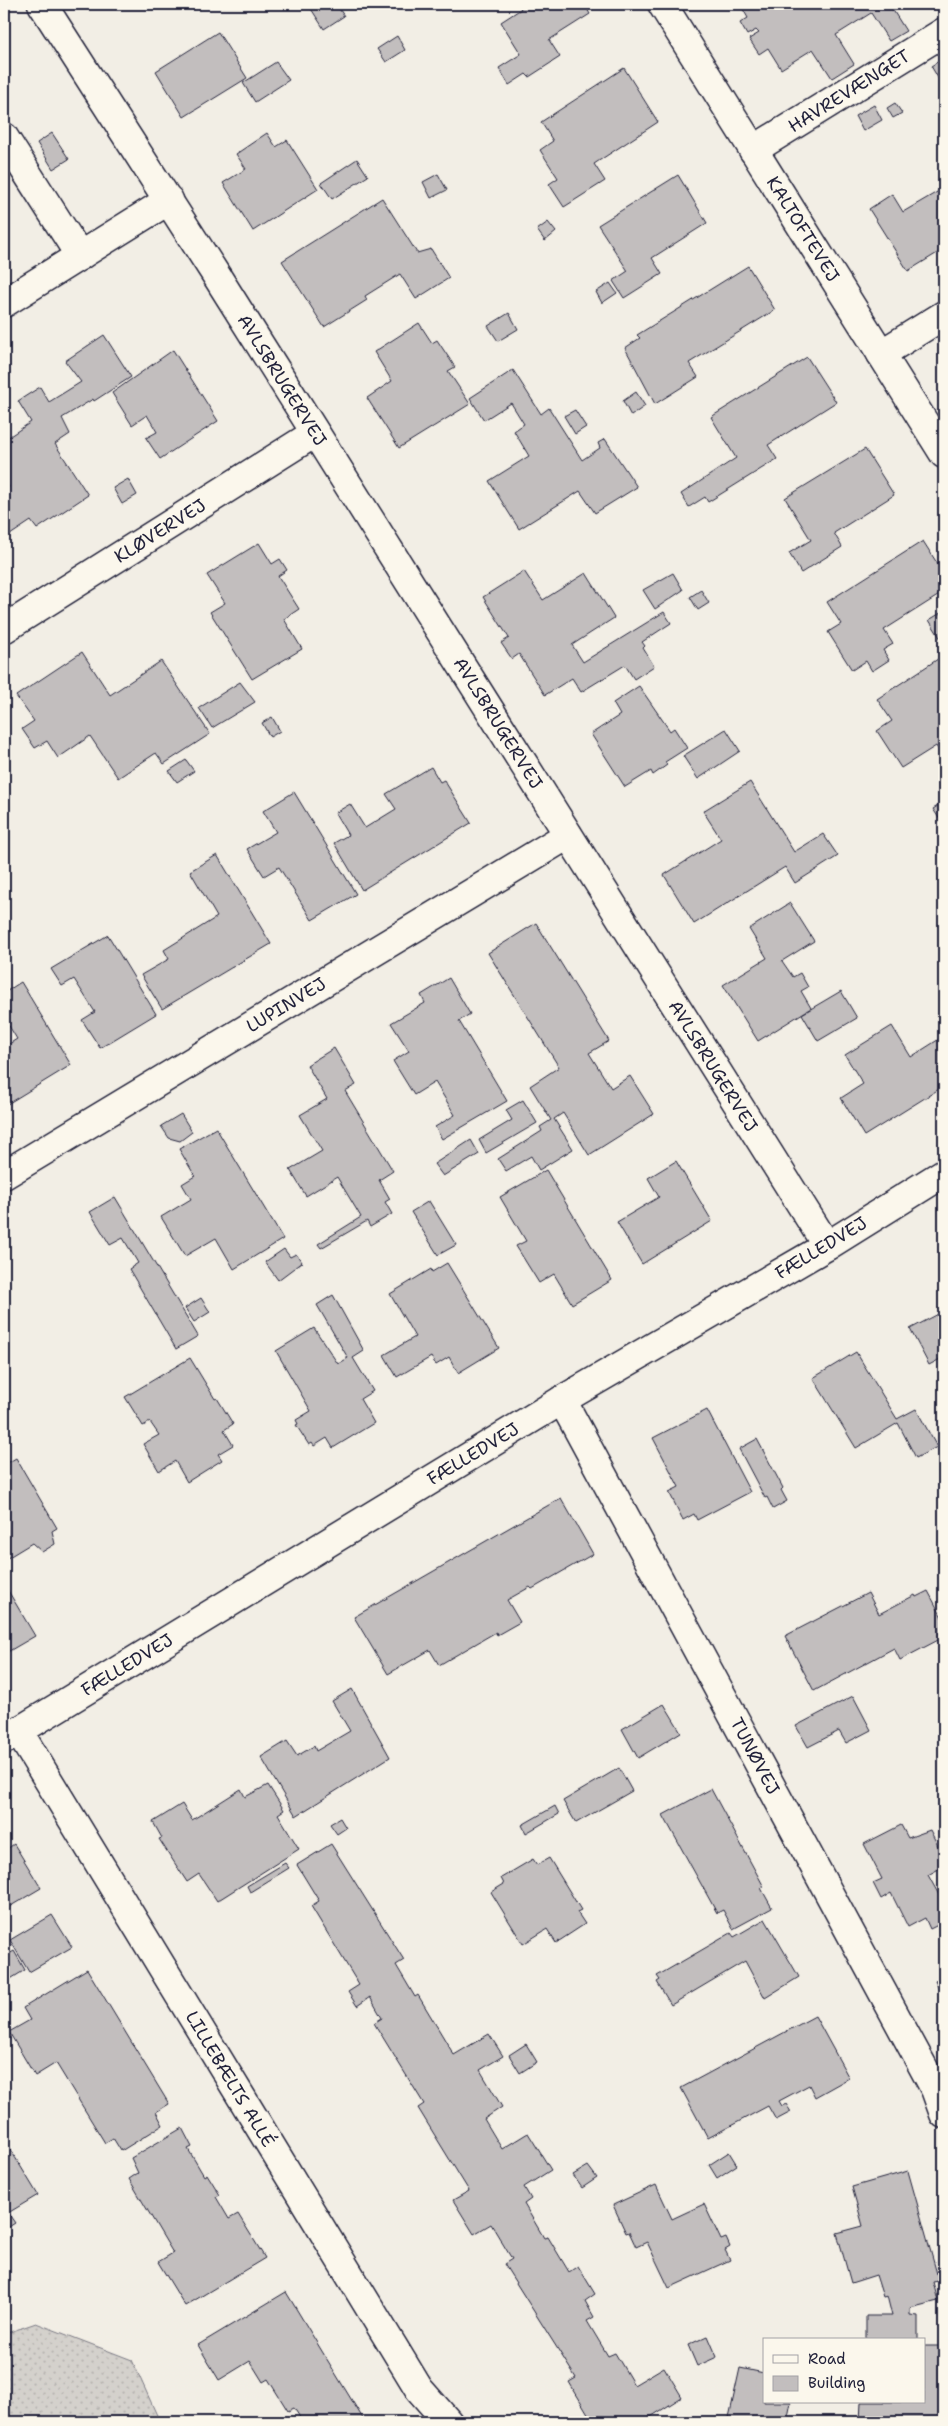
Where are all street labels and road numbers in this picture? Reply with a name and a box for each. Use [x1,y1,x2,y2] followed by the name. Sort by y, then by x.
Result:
[783,44,915,138] street label: HAVREVÆNGET
[761,172,845,286] street label: KALTOFTEVEJ
[232,310,332,450] street label: AVLSBRUGERVEJ
[110,493,210,569] street label: KLØVERVEJ
[448,653,548,793] street label: AVLSBRUGERVEJ
[242,972,330,1038] street label: LUPINVEJ
[663,996,763,1136] street label: AVLSBRUGERVEJ
[771,1211,871,1285] street label: FÆLLEDVEJ
[423,1417,523,1491] street label: FÆLLEDVEJ
[77,1628,177,1702] street label: FÆLLEDVEJ
[725,1713,785,1799] street label: TUNØVEJ
[180,2006,280,2152] street label: LILLEBÆLTS ALLÉ

